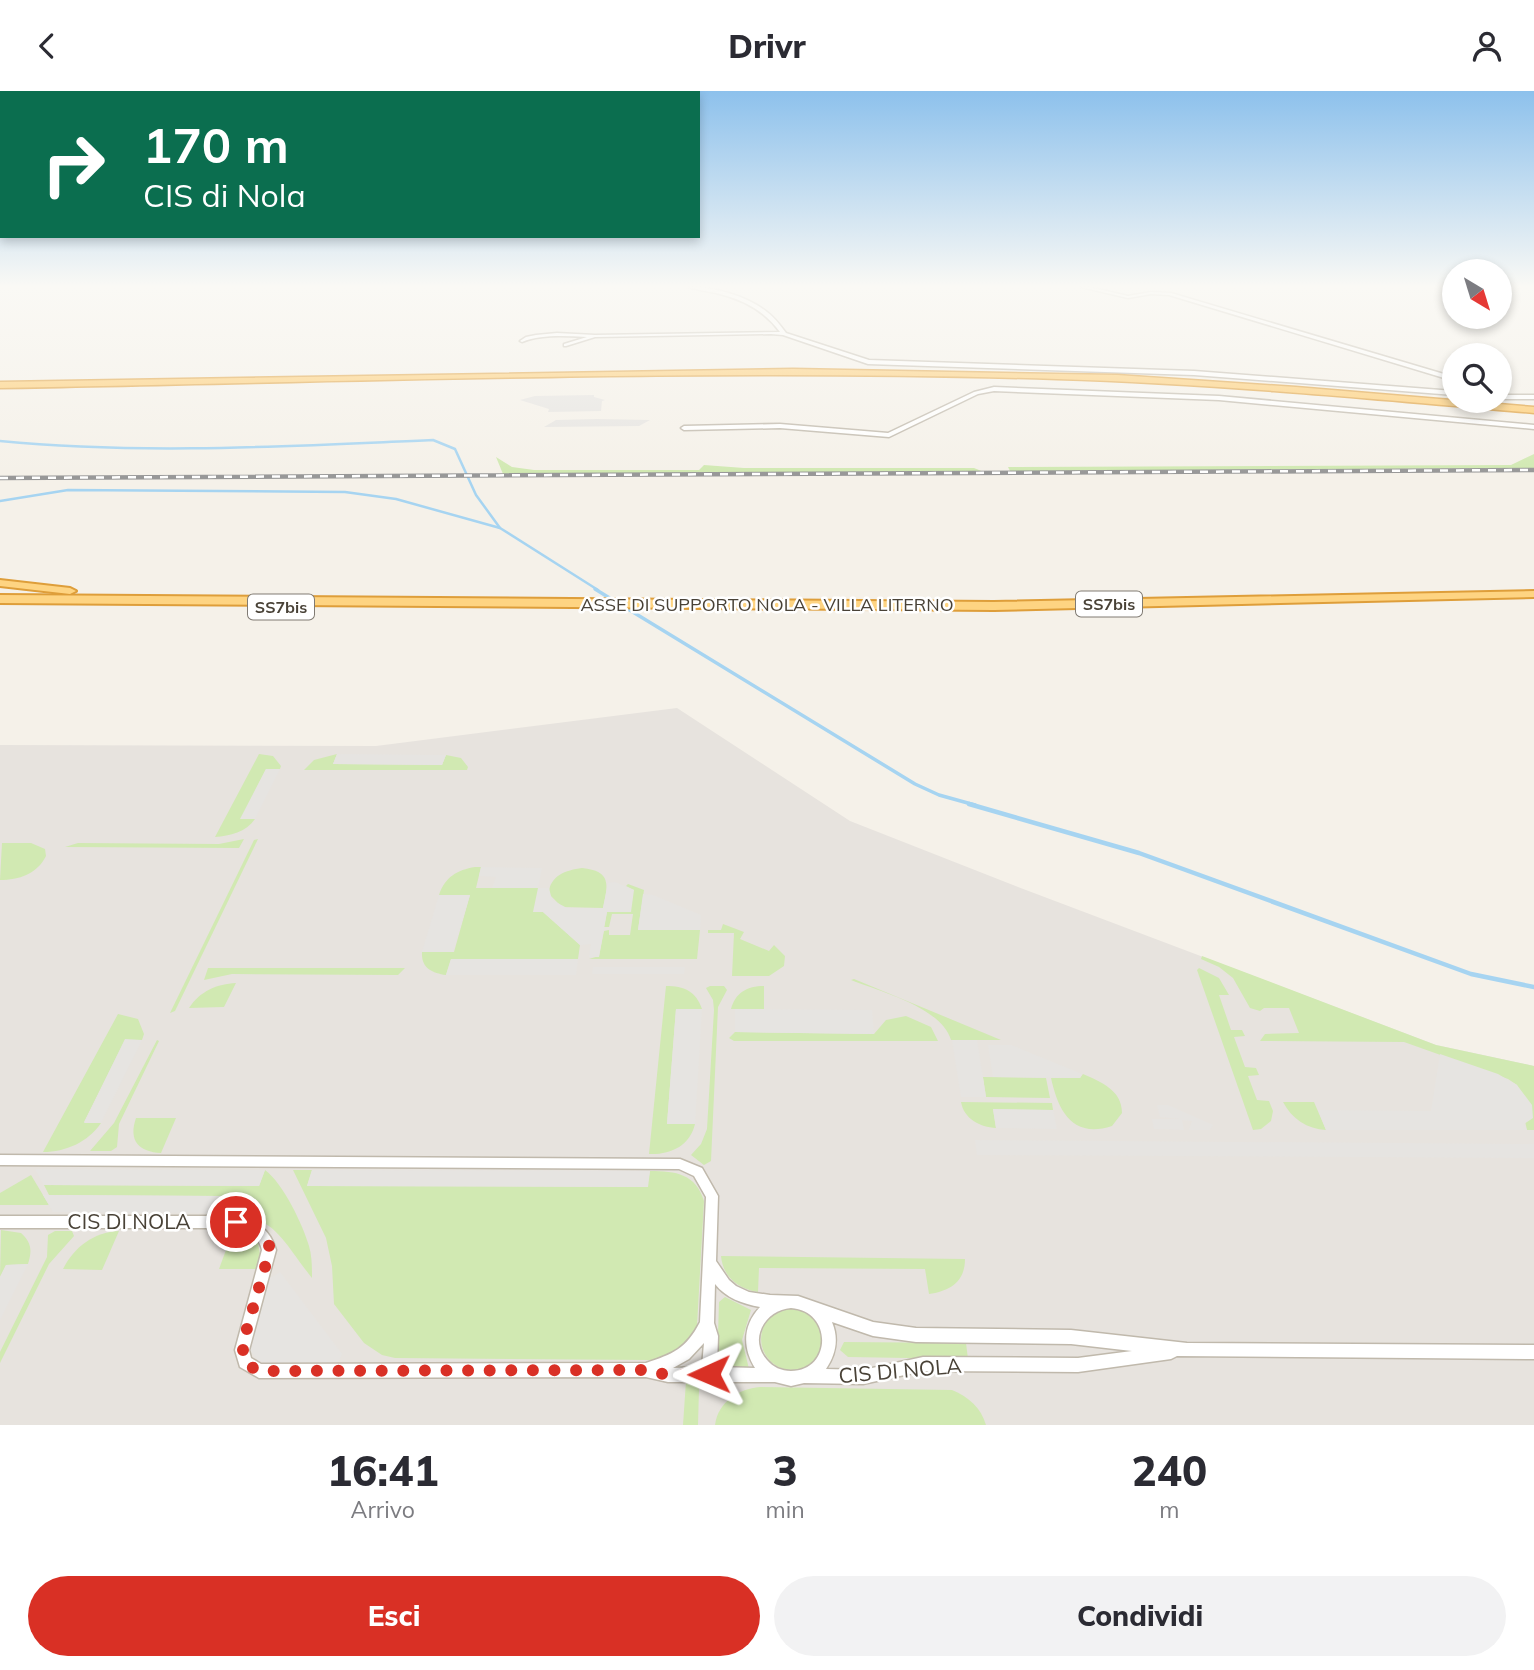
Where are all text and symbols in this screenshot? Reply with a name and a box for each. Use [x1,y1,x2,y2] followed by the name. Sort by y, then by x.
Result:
[728,26,806,66] text: Drivr
[28,27,66,65] icon: back
[1468,27,1506,65] icon: person
[143,114,289,175] text: 170 m
[28,119,119,210] icon: right
[143,175,306,215] text: CIS di Nola
[1442,259,1512,329] north arrow
[1442,259,1512,413] map controls
[1442,343,1512,413] button: search
[1076,591,1142,617] road number: SS7bis
[580,593,954,616] street label: ASSE DI SUPPORTO NOLA - VILLA LITERNO
[248,594,314,619] road number: SS7bis
[206,1192,266,1252] pin
[217,1203,255,1241] icon: arrive
[67,1208,191,1234] street label: CIS DI NOLA
[672,1337,746,1411] position arrow
[837,1352,963,1388] street label: CIS DI NOLA
[327,1444,439,1497] text: 16:41
[772,1444,798,1497] text: 3
[1132,1444,1207,1497] text: 240
[351,1495,415,1524] text: Arrivo
[765,1495,805,1524] text: min
[1159,1495,1179,1524] text: m
[28,1576,760,1656] button: Esci
[774,1576,1506,1656] button: Condividi

